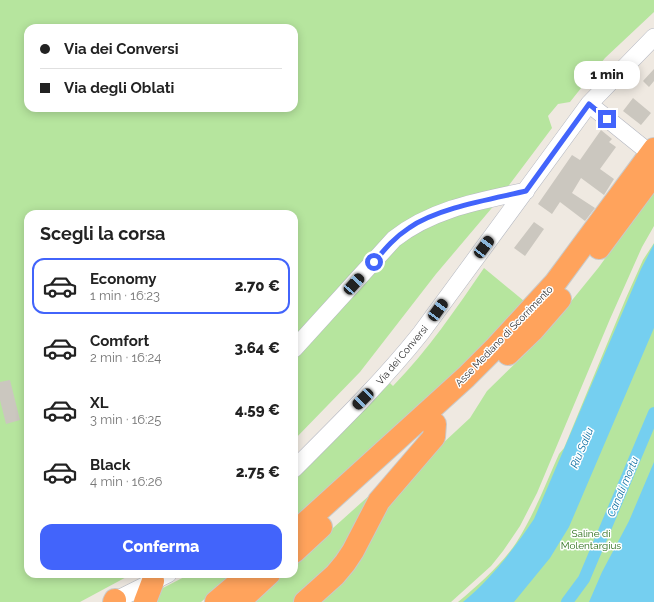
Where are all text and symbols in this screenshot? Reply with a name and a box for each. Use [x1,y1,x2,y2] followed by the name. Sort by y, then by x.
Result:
[64,40,179,58] text: Via dei Conversi
[574,61,640,89] callout: 1 min
[590,67,624,82] text: 1 min
[64,79,174,97] text: Via degli Oblati
[598,110,616,128] route end
[40,223,165,244] text: Scegli la corsa
[472,234,496,260] car
[365,253,383,271] route start
[42,268,78,304] icon: car
[90,270,157,288] text: Economy
[342,271,366,297] car
[235,277,280,295] text: 2.70 €
[453,284,555,388] street label: Asse Mediano di Scorrimento
[90,288,160,303] text: 1 min · 16:23
[426,297,450,323] car
[374,323,430,387] street label: Via dei Conversi
[42,330,78,366] icon: car
[90,332,149,350] text: Comfort
[235,339,280,357] text: 3.64 €
[90,350,161,365] text: 2 min · 16:24
[350,386,376,412] car
[42,392,78,428] icon: car
[90,394,108,412] text: XL
[235,401,280,419] text: 4.59 €
[90,412,161,427] text: 3 min · 16:25
[568,426,596,470] water label: Riu Saliu
[42,454,78,490] icon: car
[605,455,641,519] water label: Canali mortu
[90,456,130,474] text: Black
[236,463,280,481] text: 2.75 €
[90,474,162,489] text: 4 min · 16:26
[40,524,282,570] button: Conferma
[561,528,621,551] park label: Saline di Molentargius

